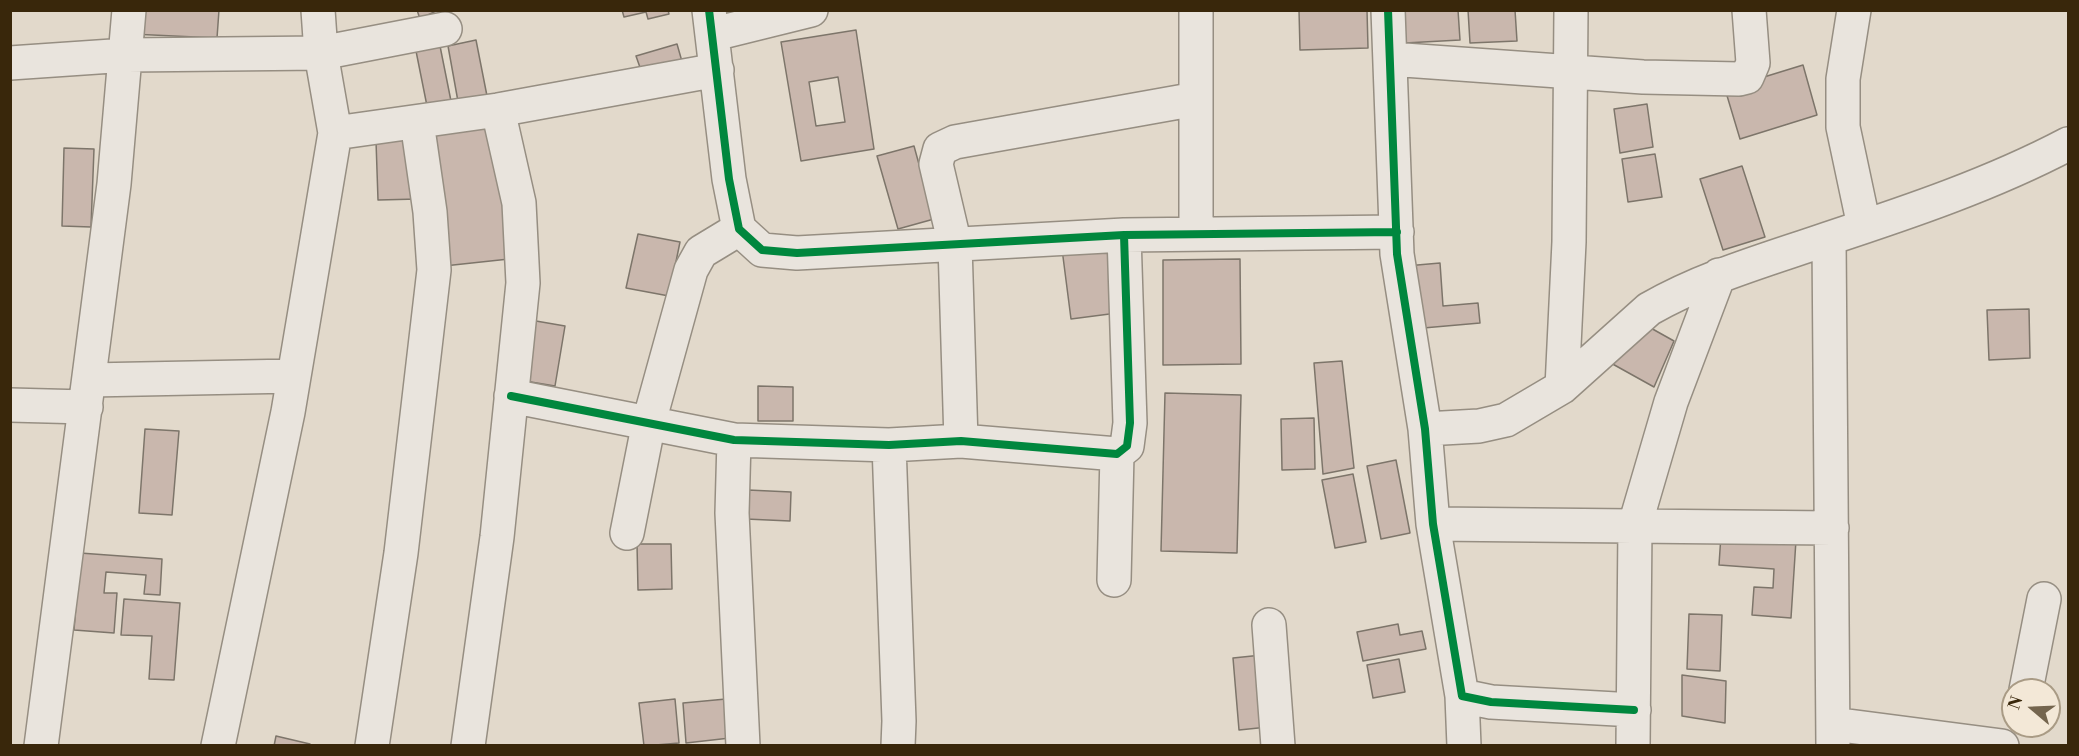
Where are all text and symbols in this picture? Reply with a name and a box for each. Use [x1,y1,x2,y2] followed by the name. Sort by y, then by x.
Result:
[2001,678,2061,738] north arrow
[2004,694,2027,712] text: N

